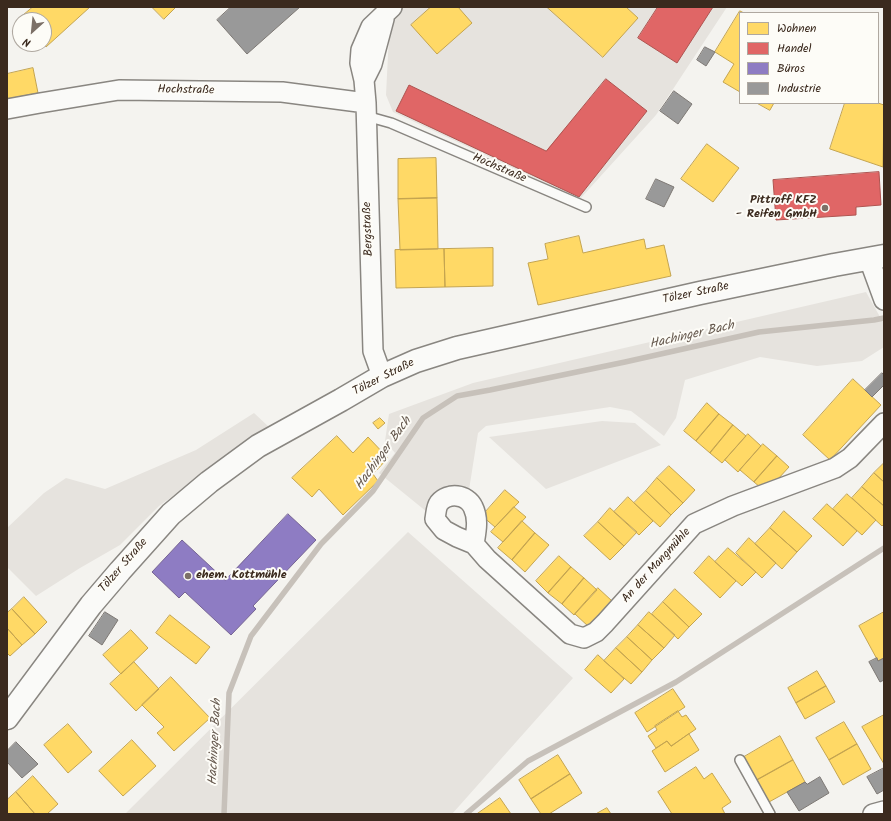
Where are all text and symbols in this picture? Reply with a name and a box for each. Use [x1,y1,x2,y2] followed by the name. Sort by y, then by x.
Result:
[12,12,52,52] north arrow
[739,12,879,104] legend
[777,19,816,38] text: Wohnen
[20,32,34,51] text: N
[777,39,811,58] text: Handel
[777,59,805,78] text: Büros
[777,79,821,98] text: Industrie
[157,83,215,99] street label: Hochstraße
[470,151,528,187] street label: Hochstraße
[736,194,817,222] place label: Pittroff KFZ - Reifen GmbH
[361,202,377,256] street label: Bergstraße
[820,203,830,213] marker: Pittroff KFZ - Reifen GmbH
[662,280,730,308] street label: Tölzer Straße
[648,319,736,353] water label: Hachinger Bach
[351,356,417,400] street label: Tölzer Straße
[352,415,416,493] water label: Hachinger Bach
[620,526,694,606] street label: An der Mangmühle
[96,536,152,596] street label: Tölzer Straße
[196,569,287,583] place label: ehem. Kottmühle
[183,571,193,581] marker: ehem. Kottmühle
[206,699,226,785] water label: Hachinger Bach

